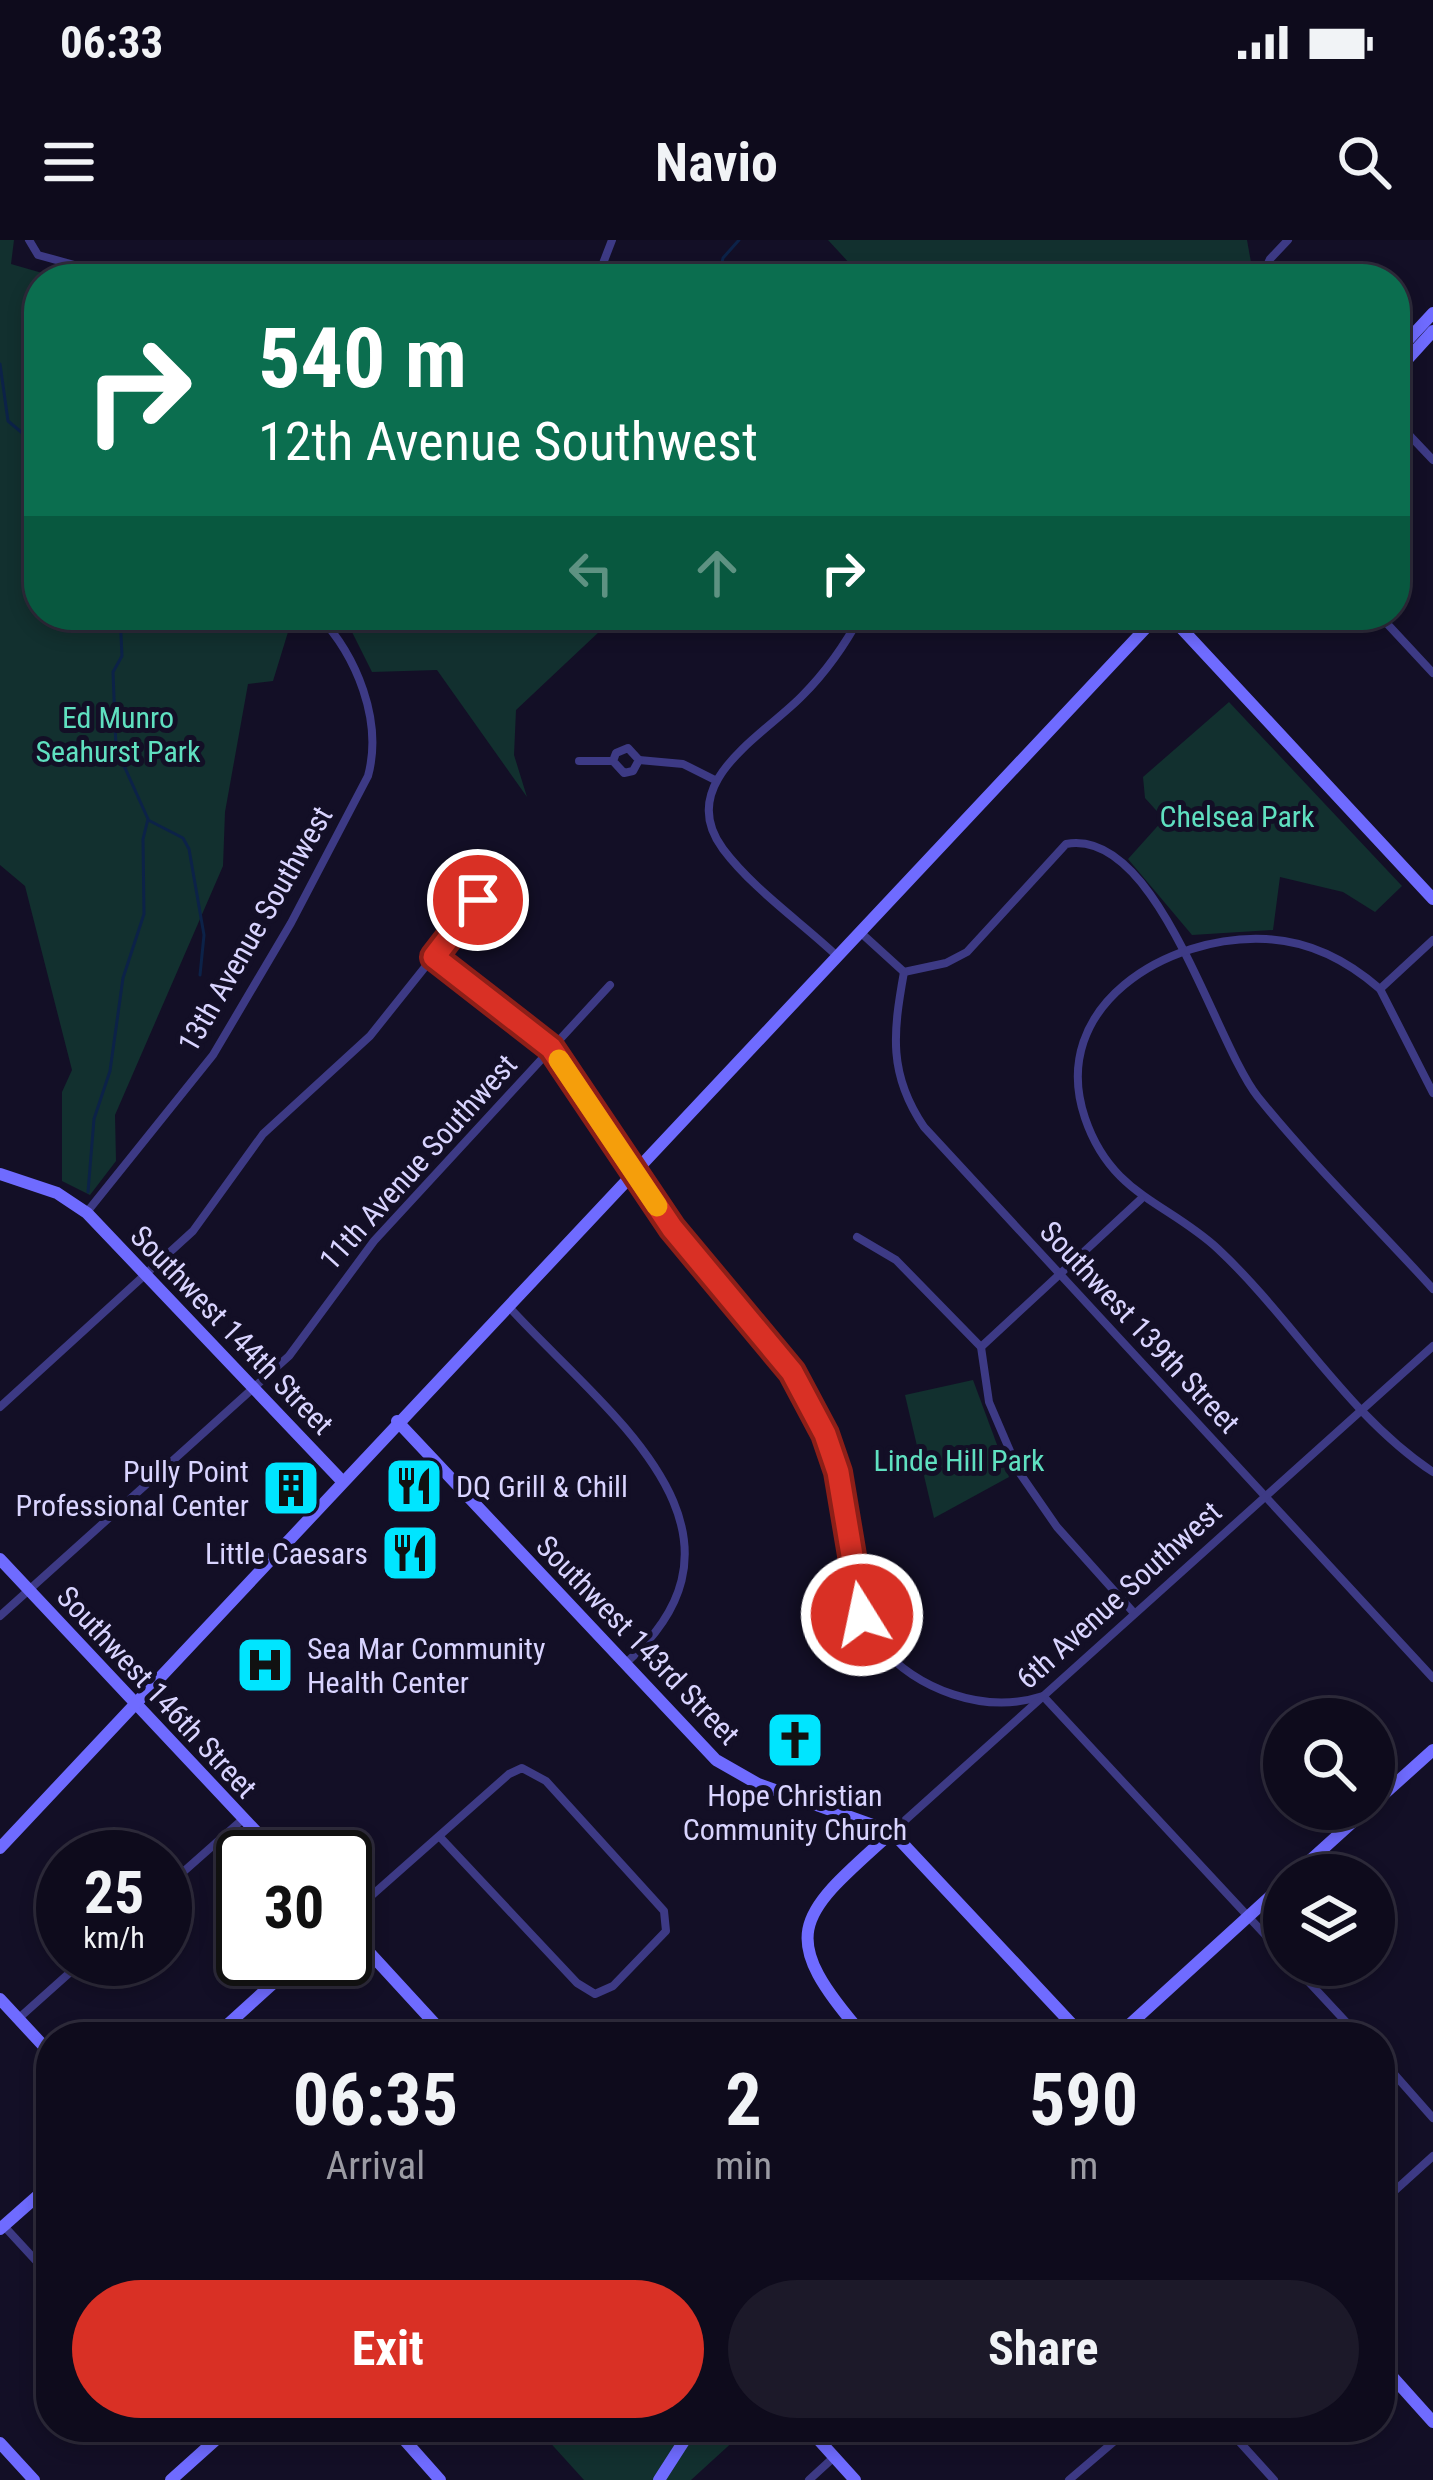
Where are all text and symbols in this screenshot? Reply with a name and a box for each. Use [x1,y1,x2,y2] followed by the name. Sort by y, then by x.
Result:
[60,16,163,69] text: 06:33
[36,129,102,195] icon: menu
[1331,129,1397,195] icon: search
[655,131,778,194] text: Navio
[258,309,467,408] text: 540 m
[60,312,216,468] icon: right
[258,410,758,473] text: 12th Avenue Southwest
[558,540,624,606] icon: left
[684,540,750,606] icon: ahead
[810,540,876,606] icon: right
[35,700,201,769] park label: Ed Munro Seahurst Park
[1160,799,1315,834] park label: Chelsea Park
[170,800,340,1058] street label: 13th Avenue Southwest
[427,849,529,951] pin
[445,867,511,933] icon: arrive
[312,1047,524,1277] street label: 11th Avenue Southwest
[1033,1214,1247,1440] street label: Southwest 139th Street
[123,1218,341,1442] street label: Southwest 144th Street
[873,1443,1045,1478] park label: Linde Hill Park
[16,1454,249,1523] place label: Pully Point Professional Center
[383,1455,445,1517] restaurant icon: DQ Grill & Chill
[260,1457,322,1519] building icon: Pully Point Professional Center
[456,1469,628,1504] place label: DQ Grill & Chill
[1010,1494,1228,1696] street label: 6th Avenue Southwest
[379,1522,441,1584] restaurant icon: Little Caesars
[529,1528,747,1752] street label: Southwest 143rd Street
[205,1536,368,1571] place label: Little Caesars
[799,1552,925,1678] position arrow
[50,1579,264,1805] street label: Southwest 146th Street
[307,1631,545,1700] place label: Sea Mar Community Health Center
[234,1634,296,1696] hospital icon: Sea Mar Community Health Center
[1263,1698,1395,1986] map controls
[1263,1698,1395,1830] button: search
[764,1709,826,1771] church icon: Hope Christian Community Church
[683,1778,907,1847] place label: Hope Christian Community Church
[216,1830,372,1986] speed limit sign: 30
[1263,1854,1395,1986] button: layers
[84,1857,144,1928] text: 25
[83,1920,145,1955] text: km/h
[293,2058,458,2143] text: 06:35
[725,2058,762,2143] text: 2
[1029,2058,1138,2143] text: 590
[326,2143,425,2189] text: Arrival
[715,2143,772,2189] text: min
[1069,2143,1098,2189] text: m
[72,2280,704,2418] button: Exit
[728,2280,1359,2418] button: Share

